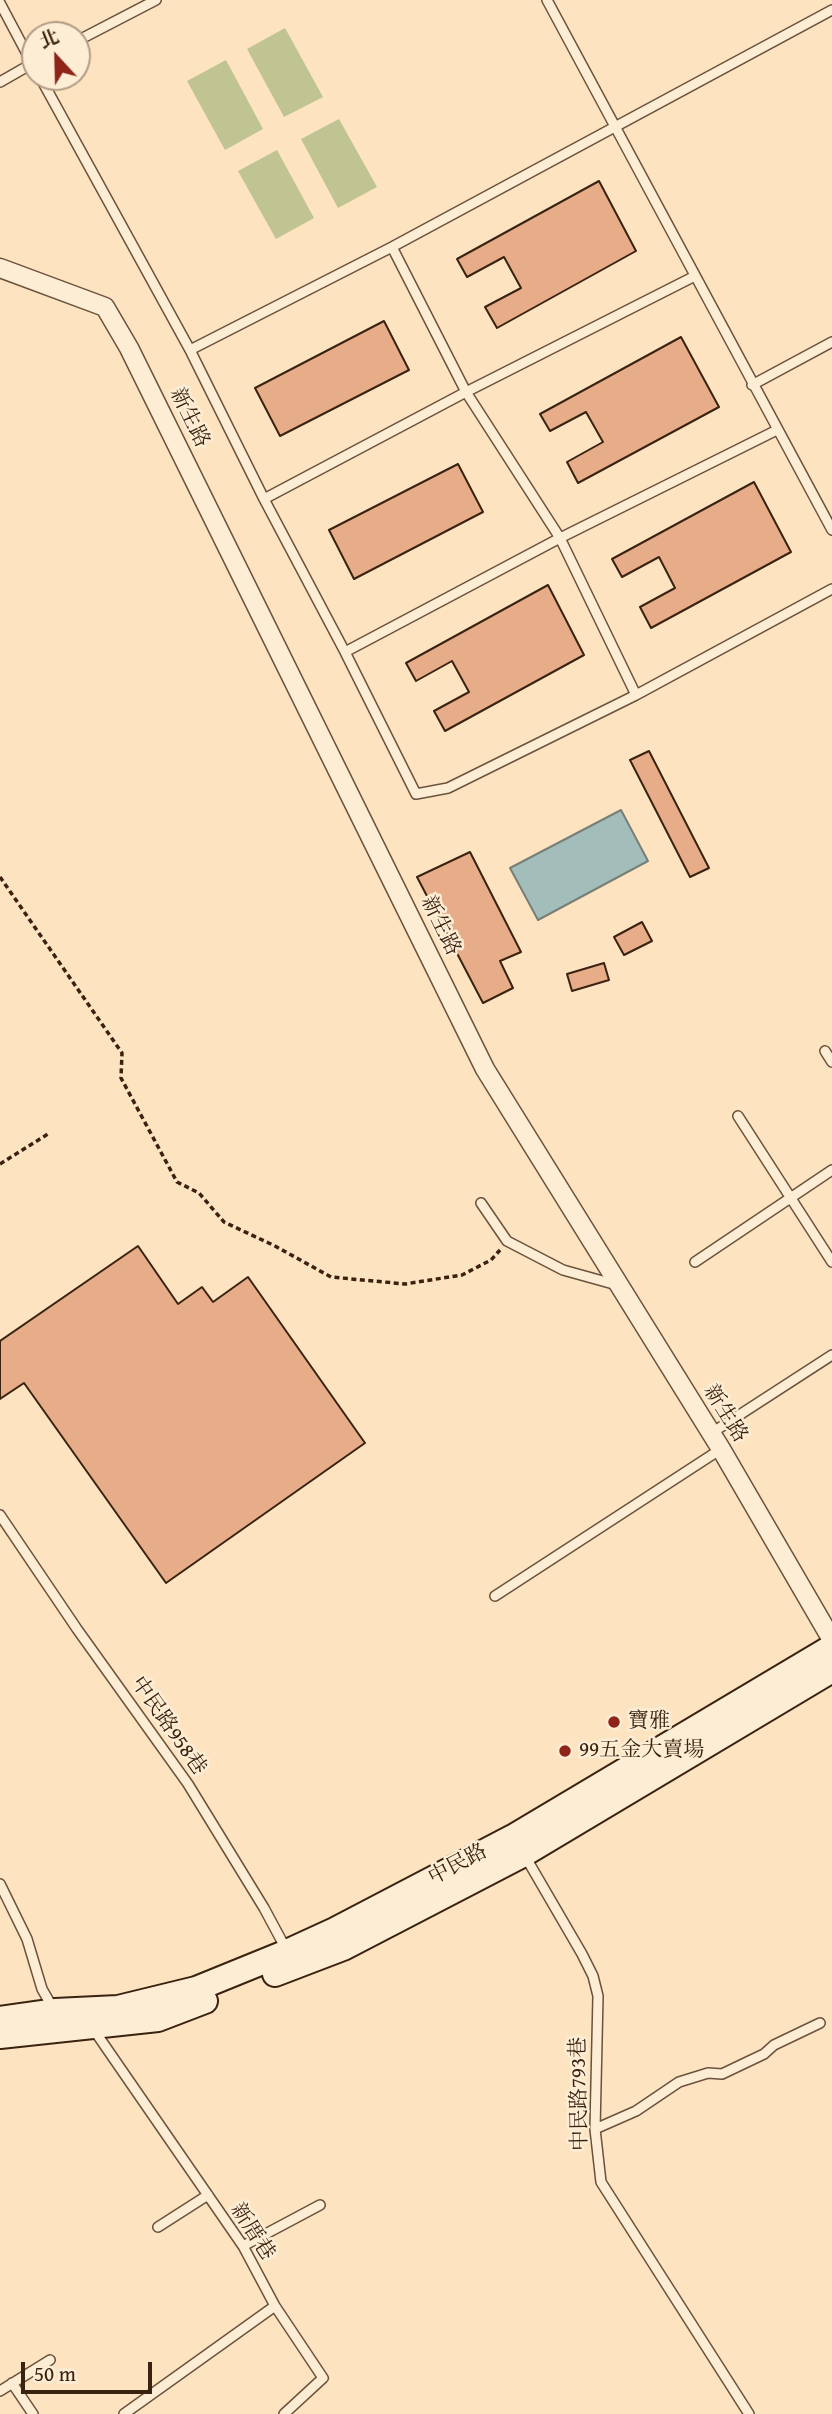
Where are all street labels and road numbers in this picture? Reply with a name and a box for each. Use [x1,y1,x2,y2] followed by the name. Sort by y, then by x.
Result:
[164,384,214,452] street label: 新生路
[415,892,465,960] street label: 新生路
[698,1381,752,1447] street label: 新生路
[125,1672,211,1780] street label: 中民路958巷
[424,1839,492,1891] street label: 中民路
[566,2037,594,2151] street label: 中民路793巷
[224,2199,280,2265] street label: 新厝巷

